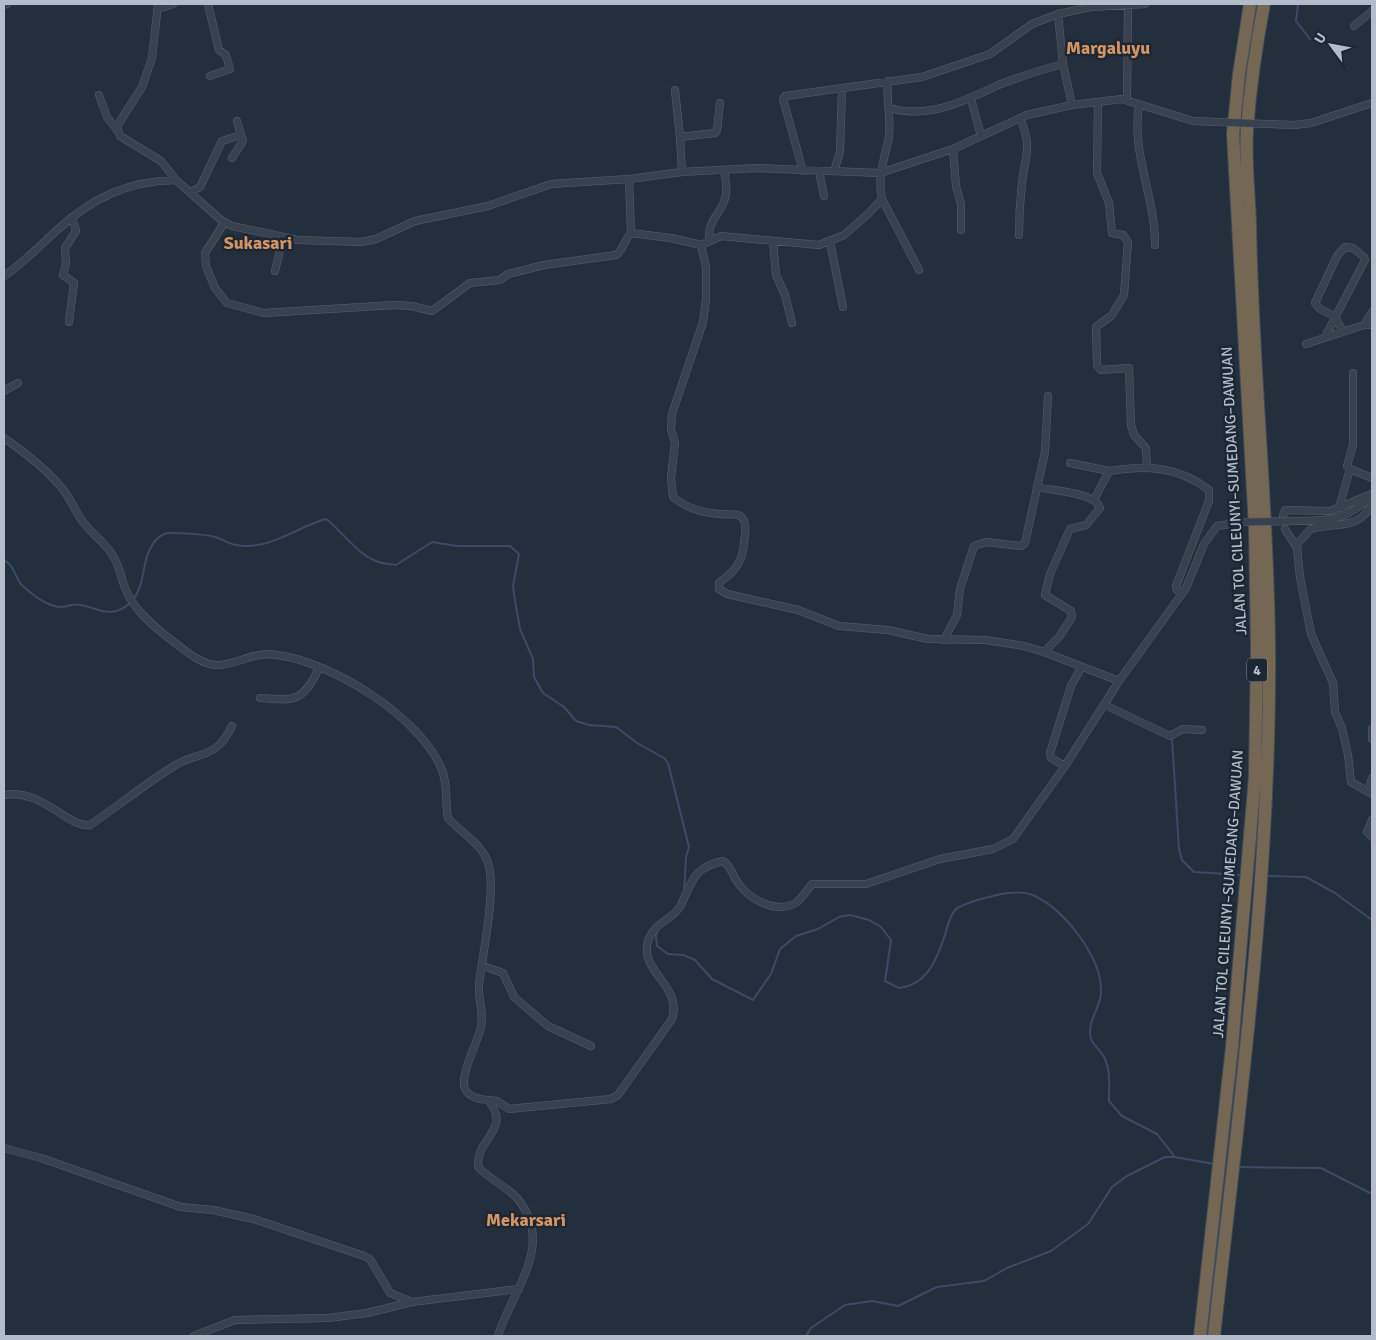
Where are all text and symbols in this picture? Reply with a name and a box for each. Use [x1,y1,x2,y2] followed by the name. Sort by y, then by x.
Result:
[1306,20,1356,70] north arrow
[1311,30,1330,47] text: U
[1066,37,1150,59] district label: Margaluyu
[224,232,292,254] district label: Sukasari
[1217,346,1251,636] street label: JALAN TOL CILEUNYI–SUMEDANG–DAWUAN
[1247,658,1267,682] road number: 4
[1209,749,1247,1039] street label: JALAN TOL CILEUNYI–SUMEDANG–DAWUAN
[486,1209,566,1231] district label: Mekarsari

